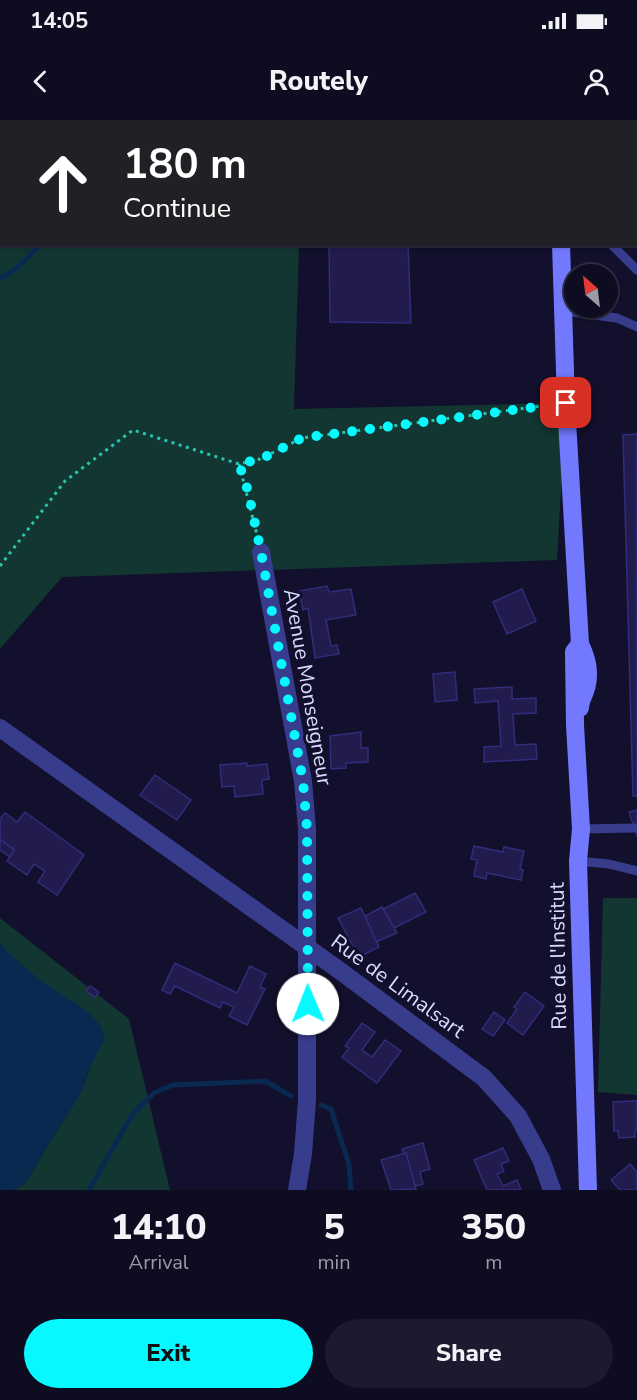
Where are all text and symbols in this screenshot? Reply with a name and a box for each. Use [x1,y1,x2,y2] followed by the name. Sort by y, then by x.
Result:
[30,6,88,36] text: 14:05
[269,63,368,100] text: Routely
[24,65,57,98] icon: back
[580,65,613,98] icon: person
[123,136,247,193] text: 180 m
[24,144,102,222] icon: ahead
[123,190,231,227] text: Continue
[564,264,618,318] north arrow
[564,264,618,318] map controls
[540,377,591,428] pin
[549,386,582,419] icon: arrive
[277,586,339,788] street label: Avenue Monseigneur
[543,881,573,1030] street label: Rue de l'Institut
[325,928,471,1045] street label: Rue de Limalsart
[276,972,340,1036] position arrow
[111,1203,207,1252] text: 14:10
[323,1203,345,1252] text: 5
[461,1203,526,1252] text: 350
[129,1249,189,1276] text: Arrival
[317,1249,351,1276] text: min
[485,1249,502,1276] text: m
[24,1319,313,1388] button: Exit
[325,1319,613,1388] button: Share

